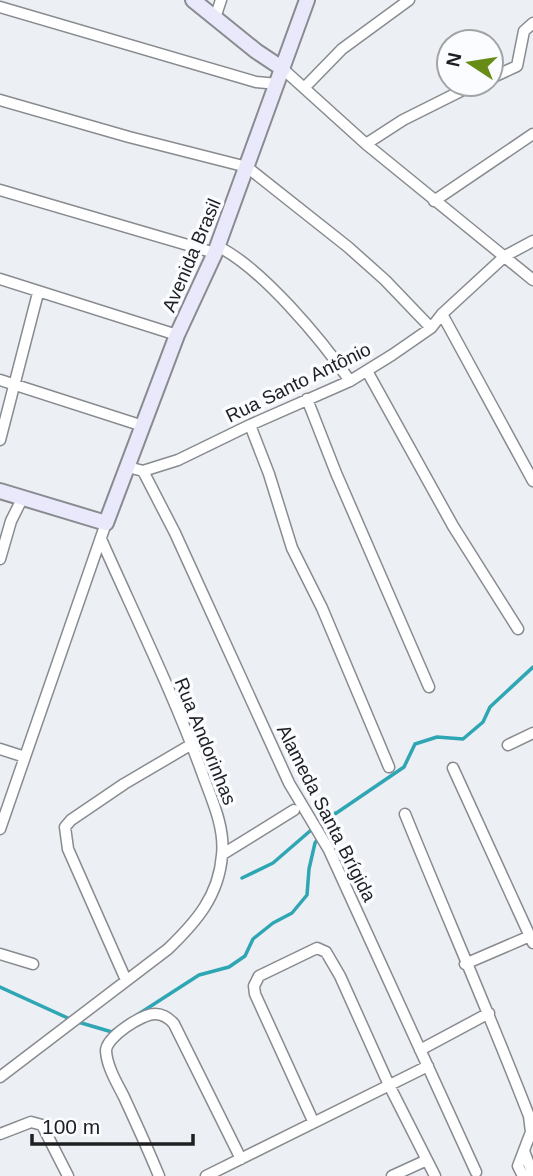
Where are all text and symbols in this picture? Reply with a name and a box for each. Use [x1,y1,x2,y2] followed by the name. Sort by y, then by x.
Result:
[435,28,505,98] north arrow
[442,51,466,68] text: N
[158,195,225,315] street label: Avenida Brasil
[222,338,374,427] street label: Rua Santo Antônio
[170,675,241,808] street label: Rua Andorinhas
[273,721,380,905] street label: Alameda Santa Brígida
[32,1102,192,1146] scale bar
[42,1115,100,1138] text: 100 m

